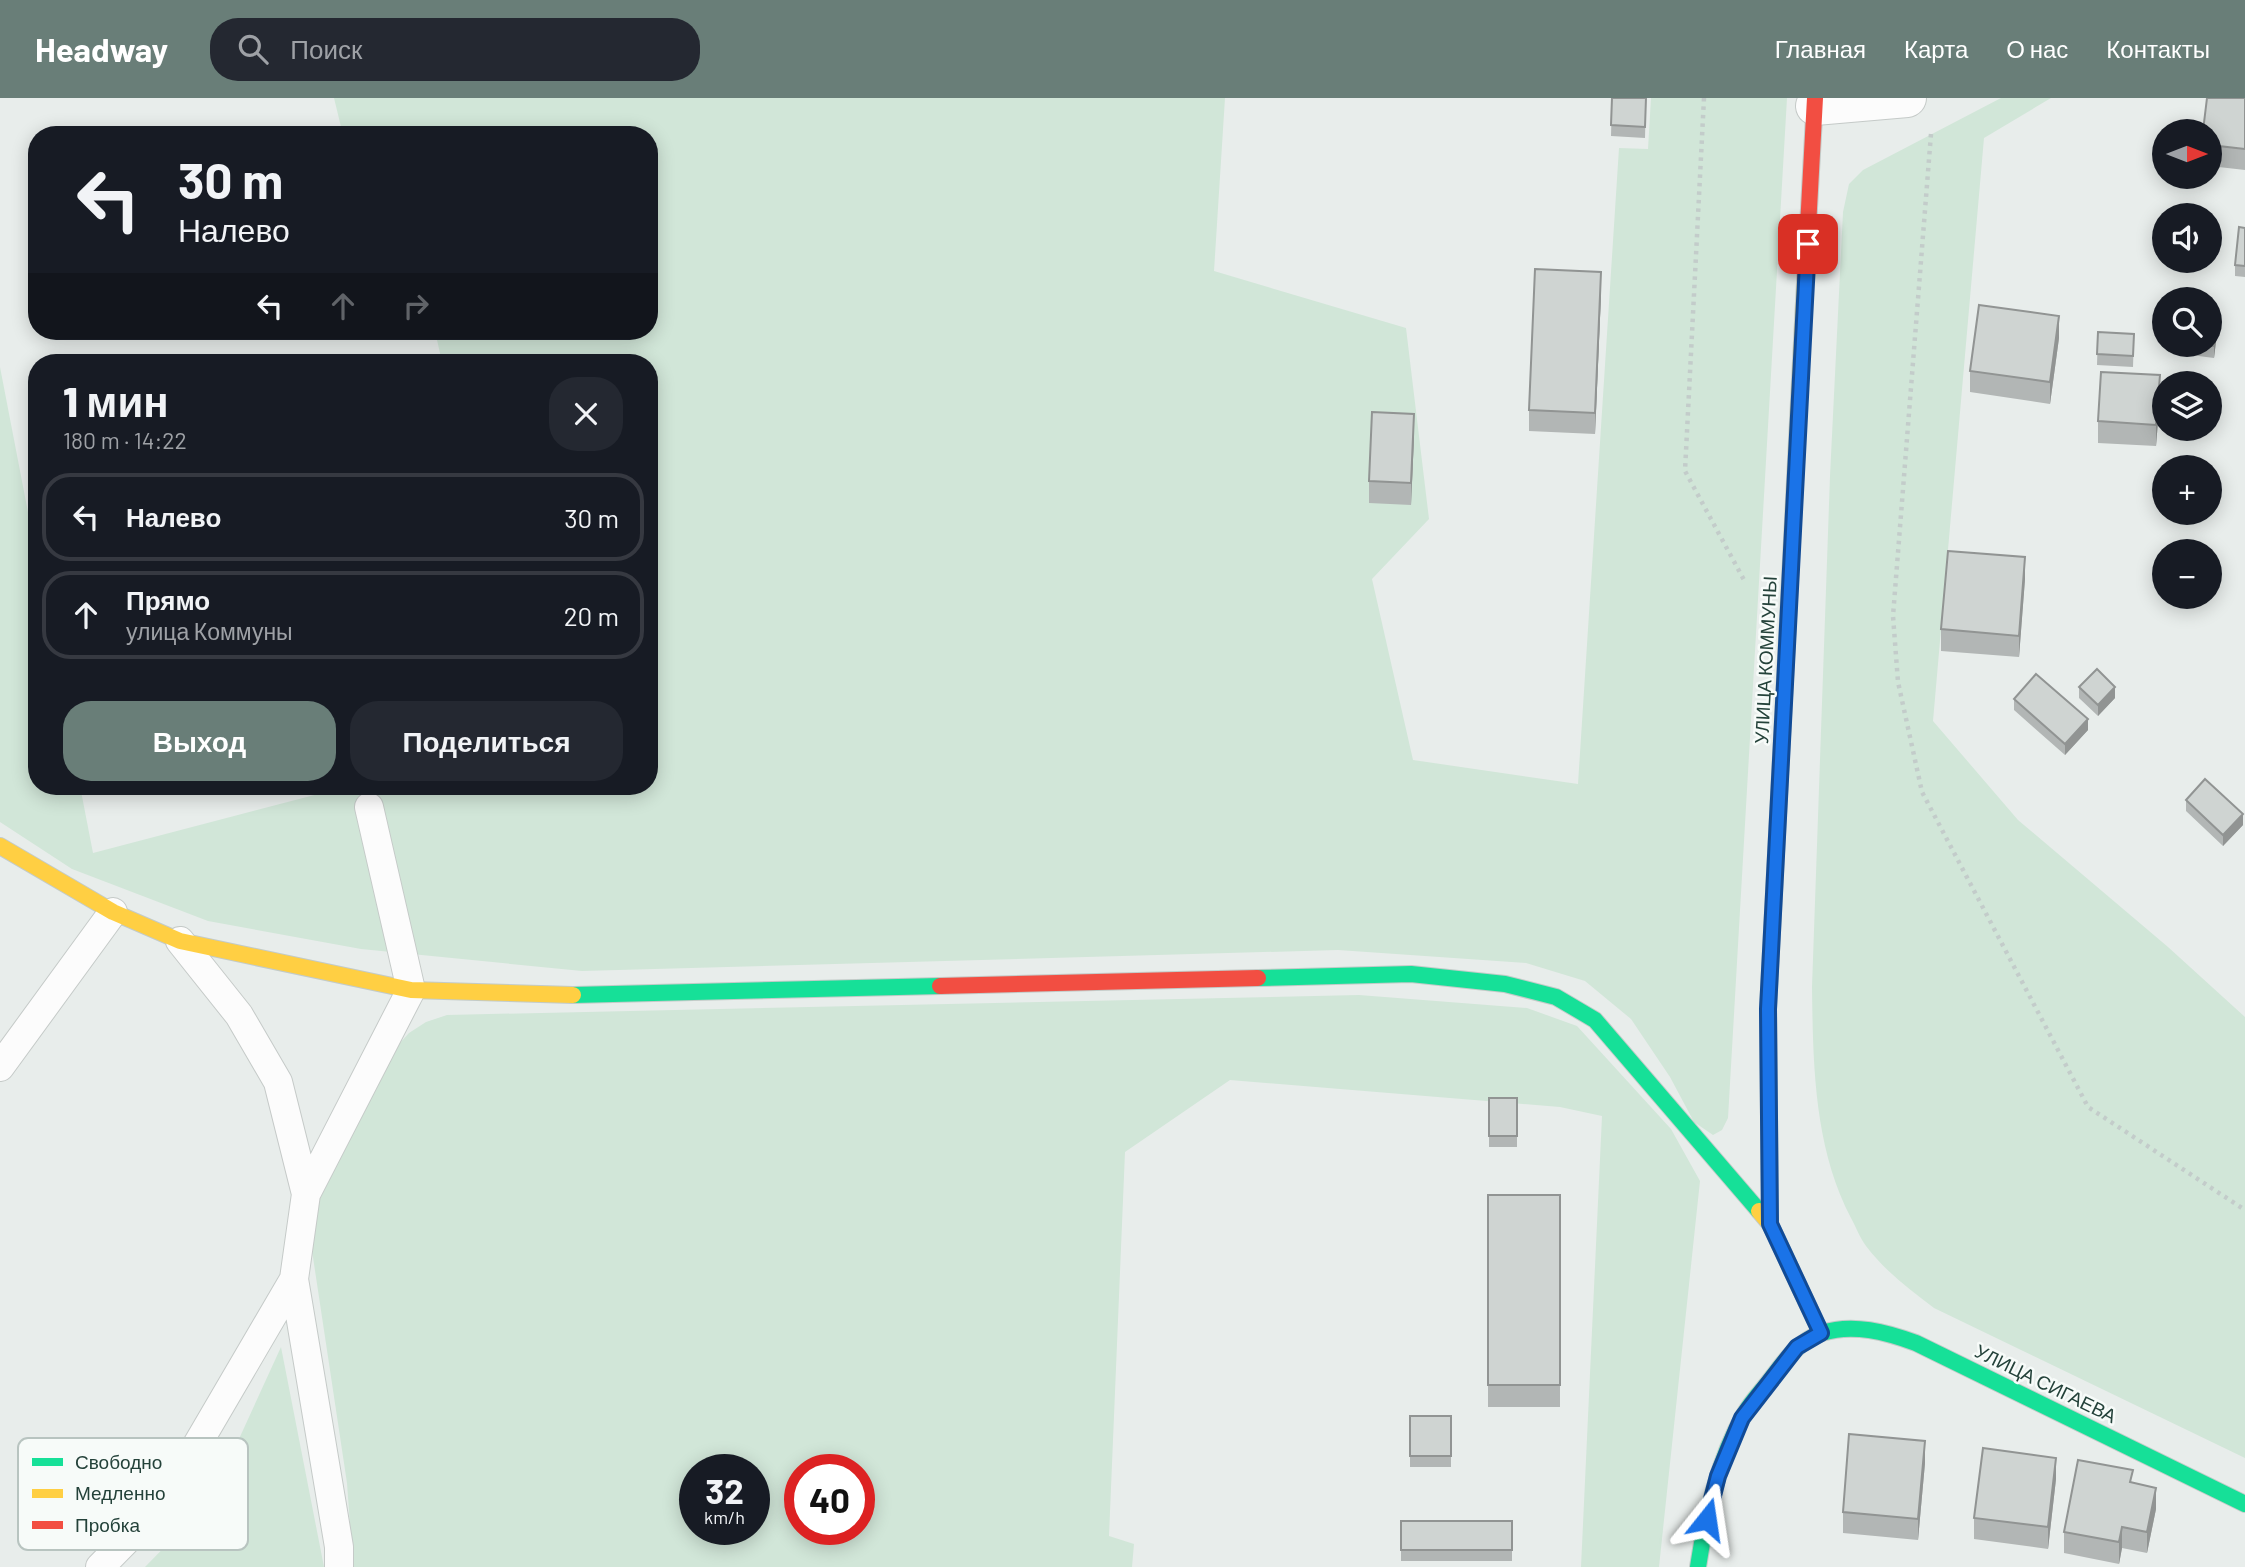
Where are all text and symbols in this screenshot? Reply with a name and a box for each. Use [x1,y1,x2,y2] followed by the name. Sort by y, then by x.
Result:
[210,18,700,81] search box
[35,29,168,69] text: Headway
[234,30,272,68] icon: search
[290,33,362,64] text: Поиск
[1775,34,1866,63] text: Главная
[1904,34,1968,63] text: Карта
[2006,34,2068,63] text: О нас
[2106,34,2210,63] text: Контакты
[2152,119,2222,189] north arrow
[2152,119,2222,609] map controls
[178,150,283,209] text: 30 m
[63,154,154,245] icon: left
[2152,203,2222,273] button: sound
[178,210,290,248] text: Налево
[1778,214,1838,274] pin
[1789,225,1827,263] icon: arrive
[251,287,289,325] icon: left
[324,287,362,325] icon: ahead
[397,287,435,325] icon: right
[2152,287,2222,357] button: search
[2152,371,2222,441] button: layers
[63,375,169,425] text: 1 мин
[549,377,623,451] button: close
[63,426,187,454] text: 180 m · 14:22
[2152,455,2222,525] button: +
[67,498,105,536] icon: left
[126,501,221,532] text: Налево
[564,502,619,533] text: 30 m
[2152,539,2222,609] button: −
[1749,576,1781,744] street label: УЛИЦА КОММУНЫ
[126,584,210,615] text: Прямо
[67,596,105,634] icon: ahead
[564,600,619,631] text: 20 m
[126,617,293,645] text: улица Коммуны
[63,701,336,781] button: Выход
[350,701,623,781] button: Поделиться
[1971,1339,2121,1427] street label: УЛИЦА СИГАЕВА
[18,1438,248,1550] legend
[75,1450,162,1473] text: Свободно
[784,1454,875,1545] speed limit sign: 40
[705,1469,744,1511] text: 32
[75,1481,165,1504] text: Медленно
[1670,1482,1744,1556] position arrow
[704,1506,745,1528] text: km/h
[75,1513,140,1536] text: Пробка

